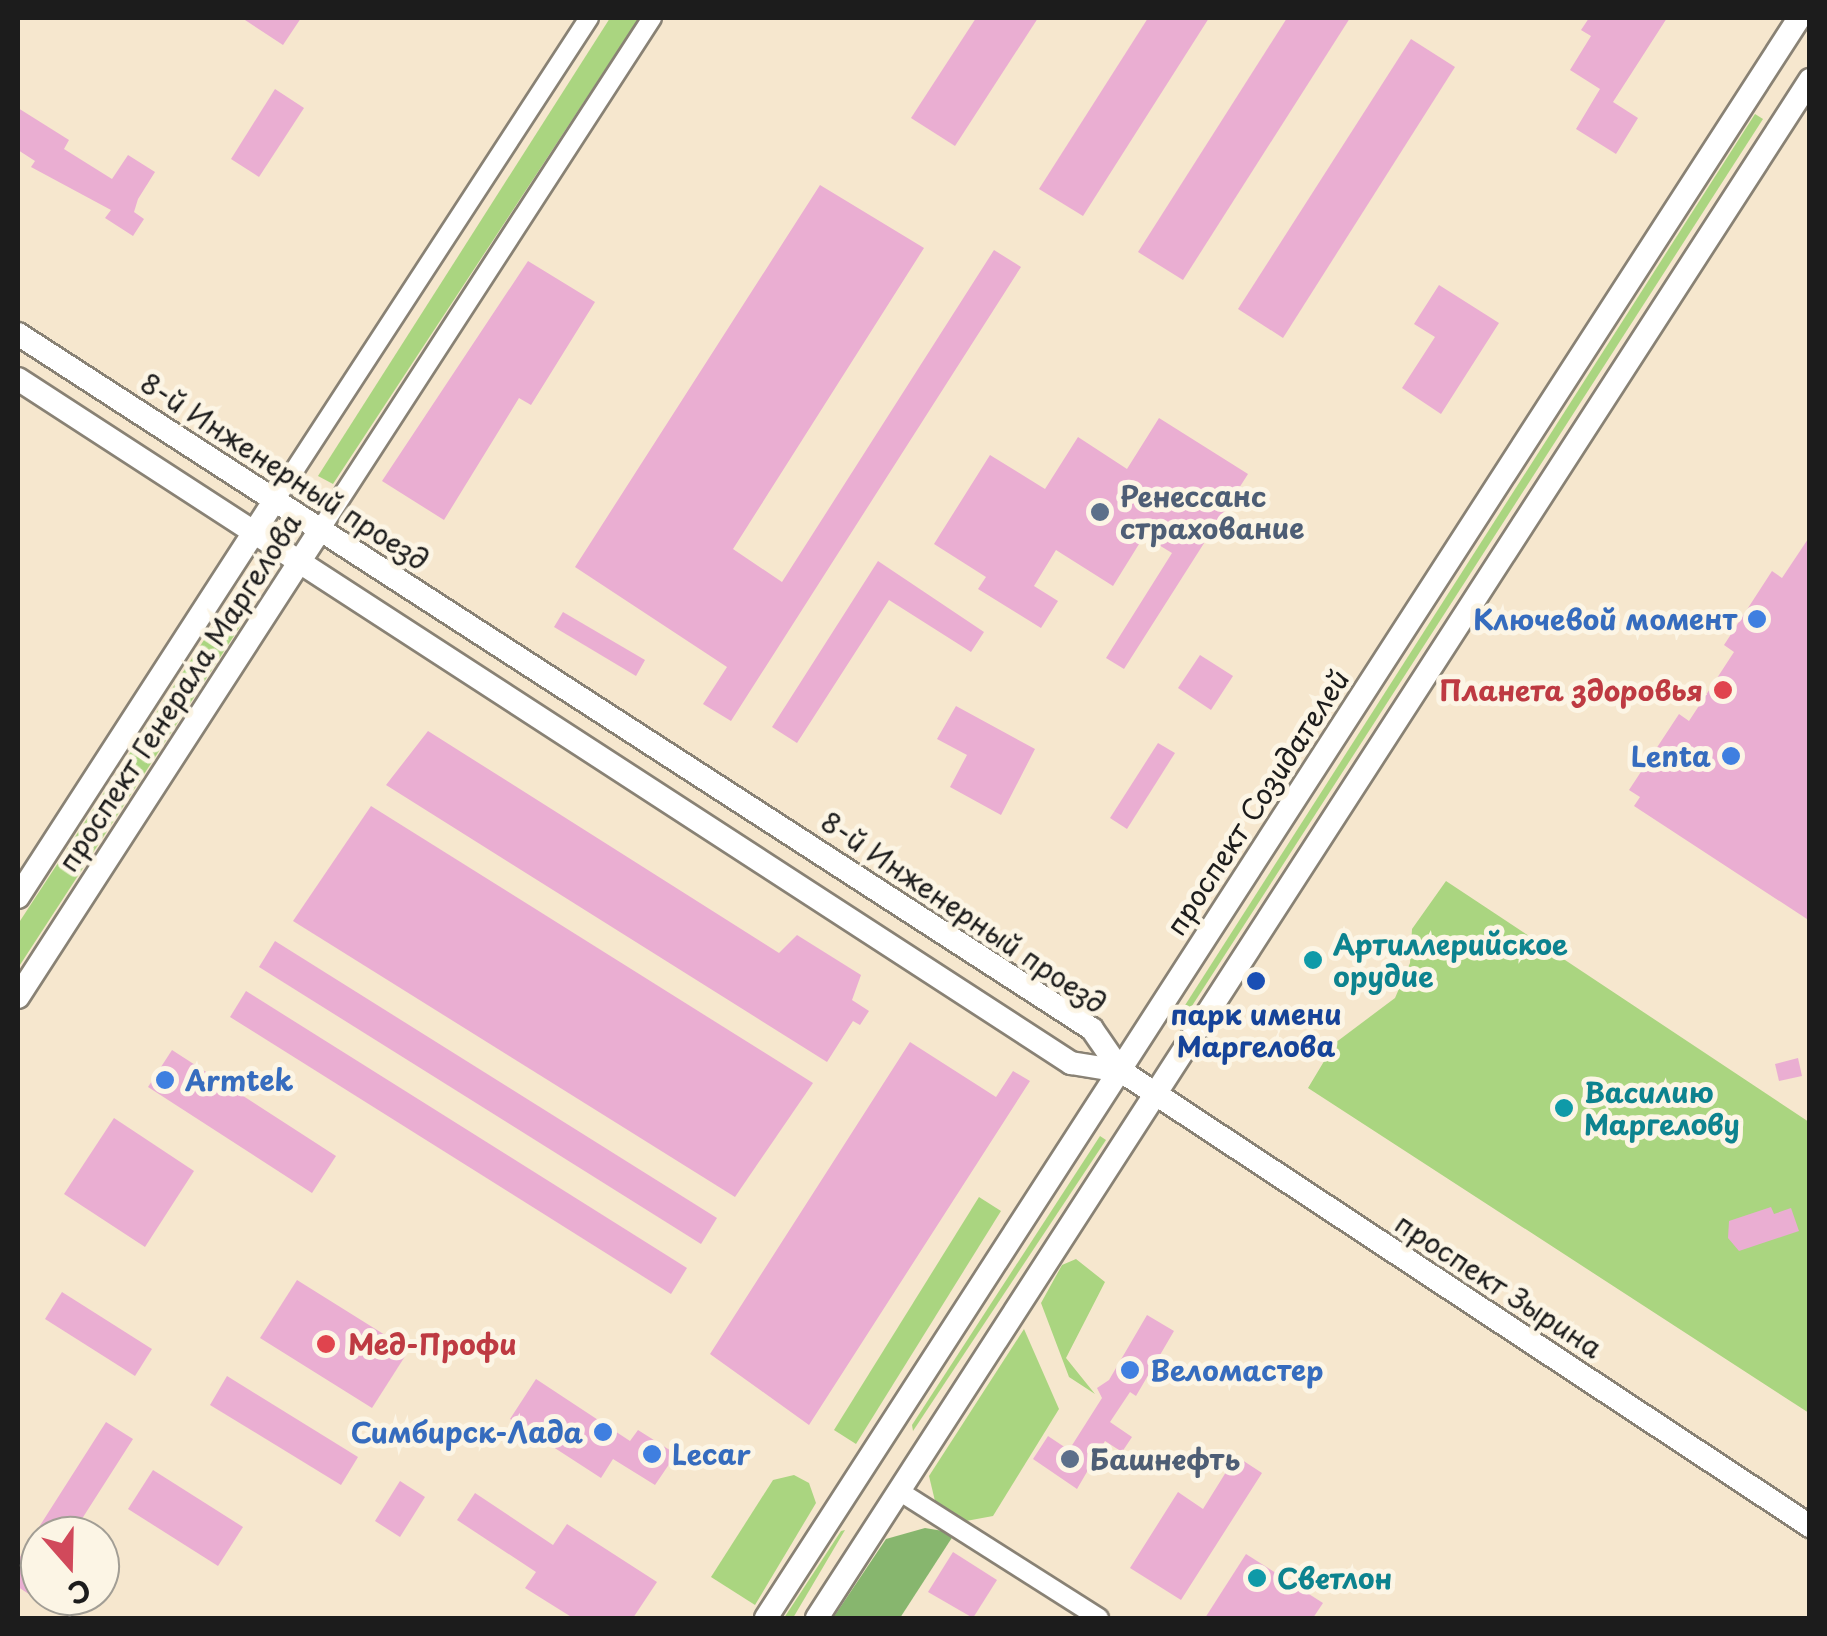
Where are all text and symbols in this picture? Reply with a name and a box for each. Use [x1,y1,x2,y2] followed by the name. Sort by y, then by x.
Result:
[134,365,436,577] street label: 8-й Инженерный проезд
[1120,479,1305,545] place label: Ренессанс страхование
[1089,501,1111,523] marker: Ренессанс страхование
[50,506,308,878] street label: проспект Генерала Маргелова
[1473,602,1737,636] place label: Ключевой момент
[1746,608,1768,630] marker: Ключевой момент
[1158,662,1356,942] street label: проспект Созидателей
[1439,673,1703,707] place label: Планета здоровья
[1712,679,1734,701] marker: Планета здоровья
[1631,739,1711,773] place label: Lenta
[1720,745,1742,767] marker: Lenta
[814,804,1114,1020] street label: 8-й Инженерный проезд
[1333,927,1568,993] place label: Артиллерийское орудие
[1302,949,1324,971] marker: Артиллерийское орудие
[1245,970,1267,992] marker: парк имени Маргелова
[1170,997,1342,1063] place label: парк имени Маргелова
[185,1063,293,1097] place label: Armtek
[154,1069,176,1091] marker: Armtek
[1584,1075,1740,1141] place label: Василию Маргелову
[1553,1097,1575,1119] marker: Василию Маргелову
[1389,1205,1609,1365] street label: проспект Зырина
[348,1327,517,1361] place label: Мед-Профи
[313,1331,339,1357] marker: Мед-Профи
[1150,1353,1323,1387] place label: Веломастер
[1119,1359,1141,1381] marker: Веломастер
[351,1415,583,1449] place label: Симбирск-Лада
[592,1421,614,1443] marker: Симбирск-Лада
[672,1437,751,1471] place label: Lecar
[1090,1442,1240,1476] place label: Башнефть
[641,1443,663,1465] marker: Lecar
[1059,1448,1081,1470] marker: Башнефть
[20,1516,120,1616] north arrow
[1277,1561,1392,1595] place label: Светлон
[1246,1567,1268,1589] marker: Светлон
[62,1569,97,1617] text: С

